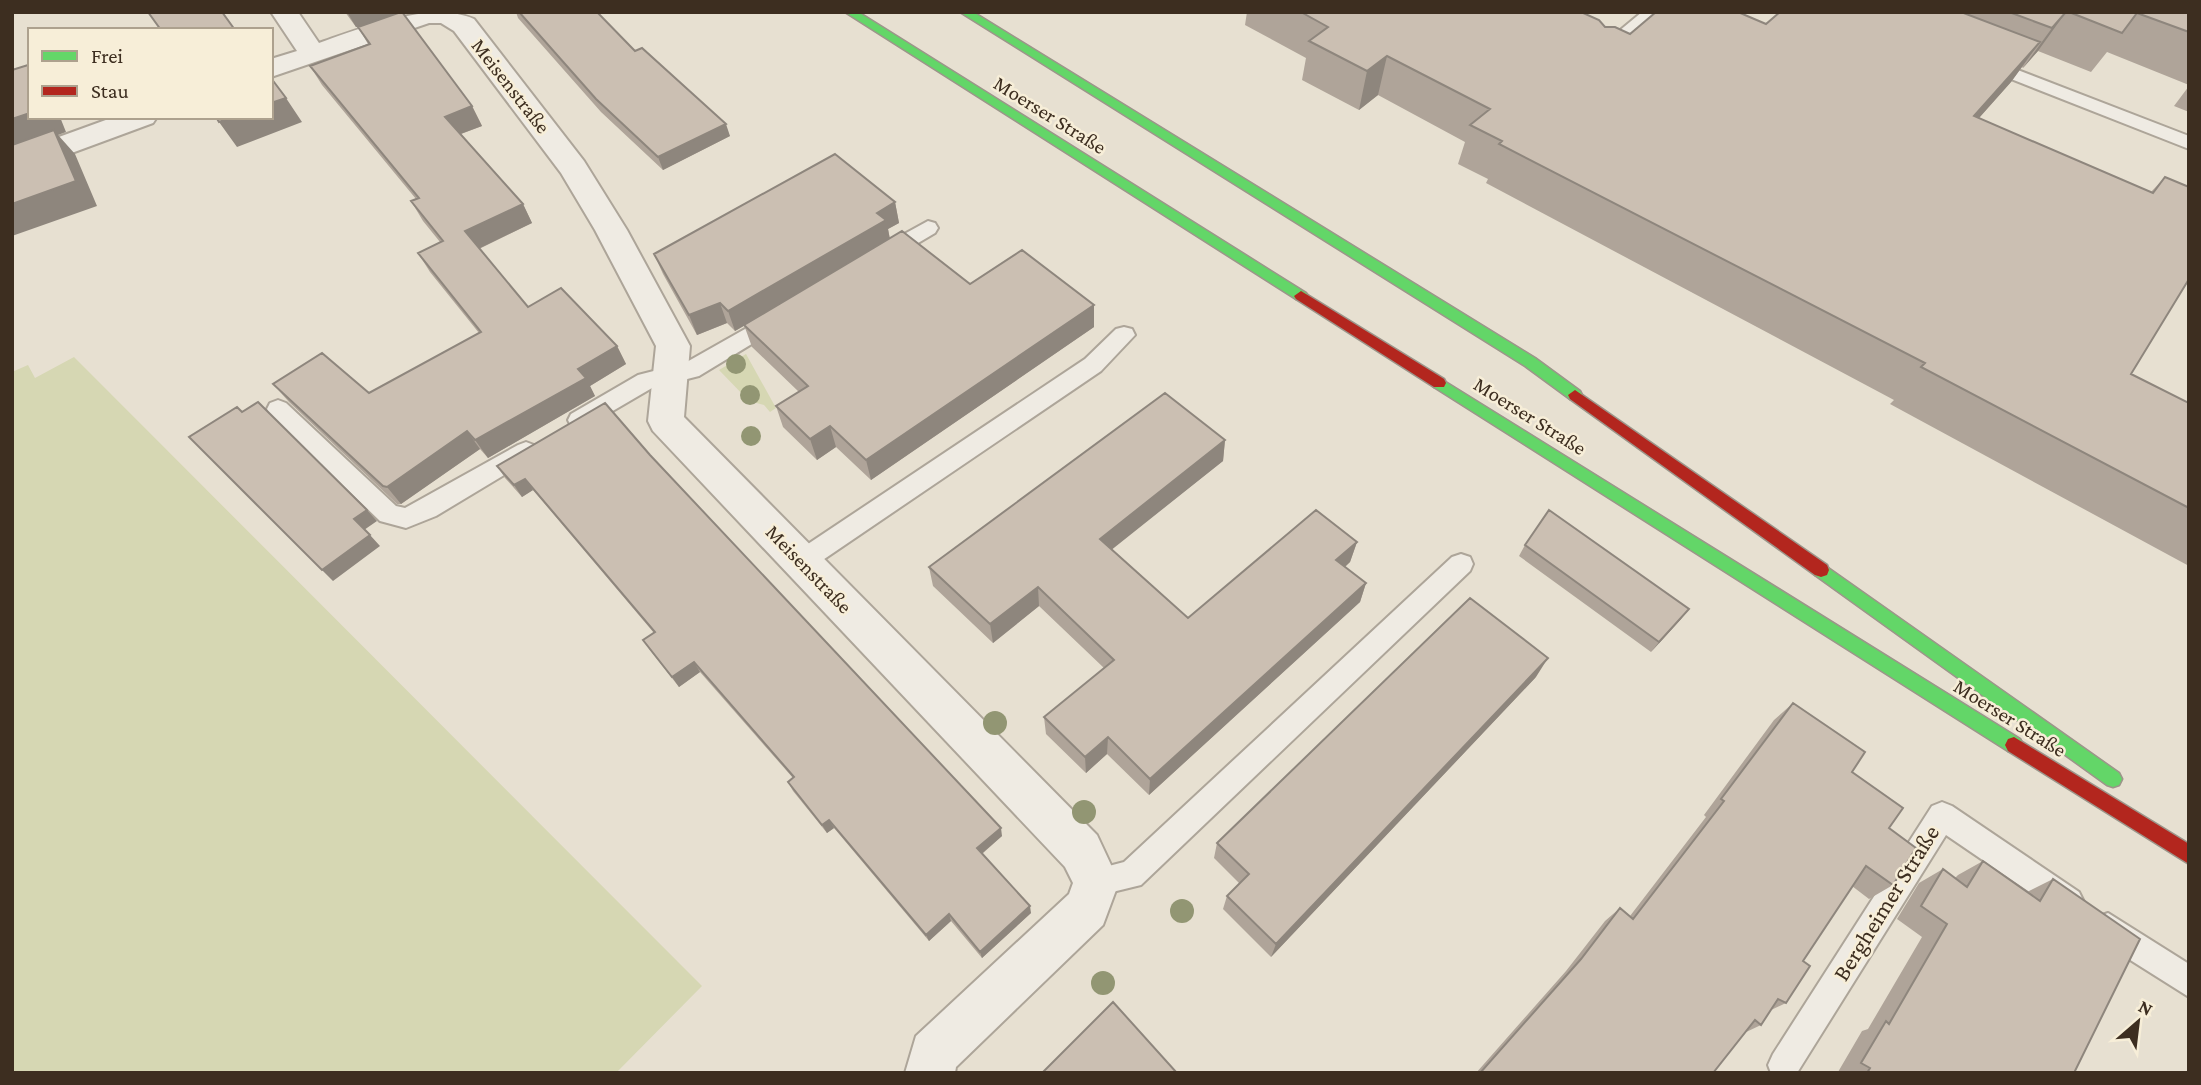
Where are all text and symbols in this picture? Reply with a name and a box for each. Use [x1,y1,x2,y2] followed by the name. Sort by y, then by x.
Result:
[28,28,273,119] legend
[467,34,555,138] street label: Meisenstraße
[91,44,123,68] text: Frei
[989,71,1111,159] street label: Moerser Straße
[91,79,129,103] text: Stau
[1469,372,1591,460] street label: Moerser Straße
[761,520,857,618] street label: Meisenstraße
[1949,674,2071,762] street label: Moerser Straße
[1827,820,1944,985] street label: Bergheimer Straße
[2103,987,2173,1057] north arrow
[2135,995,2156,1020] text: N

